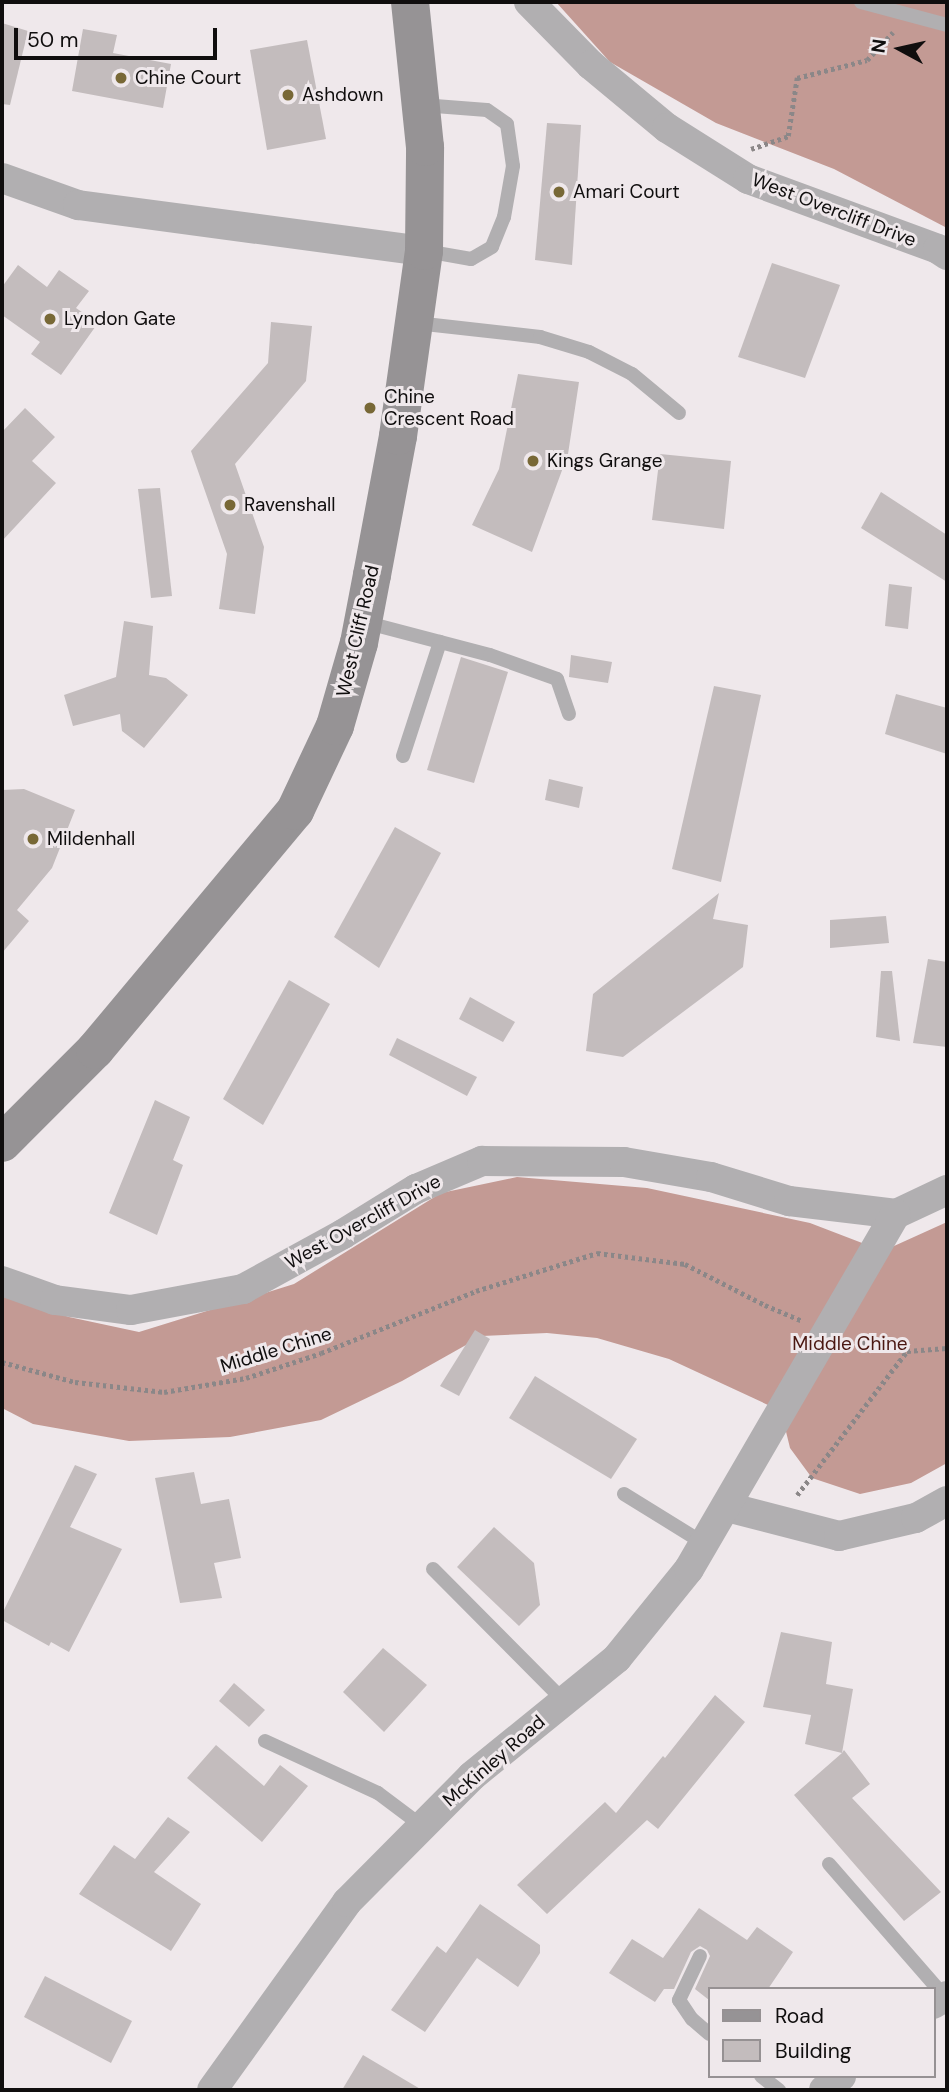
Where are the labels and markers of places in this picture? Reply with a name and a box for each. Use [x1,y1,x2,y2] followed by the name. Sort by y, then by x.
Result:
[135,67,241,89] place label: Chine Court
[113,70,129,86] marker: Chine Court
[302,84,383,106] place label: Ashdown
[280,87,296,103] marker: Ashdown
[573,181,680,203] place label: Amari Court
[551,184,567,200] marker: Amari Court
[64,308,176,330] place label: Lyndon Gate
[42,311,58,327] marker: Lyndon Gate
[384,386,514,430] place label: Chine Crescent Road
[362,400,378,416] marker: Chine Crescent Road
[547,450,662,472] place label: Kings Grange
[525,453,541,469] marker: Kings Grange
[244,494,336,516] place label: Ravenshall
[222,497,238,513] marker: Ravenshall
[47,828,135,850] place label: Mildenhall
[25,831,41,847] marker: Mildenhall

